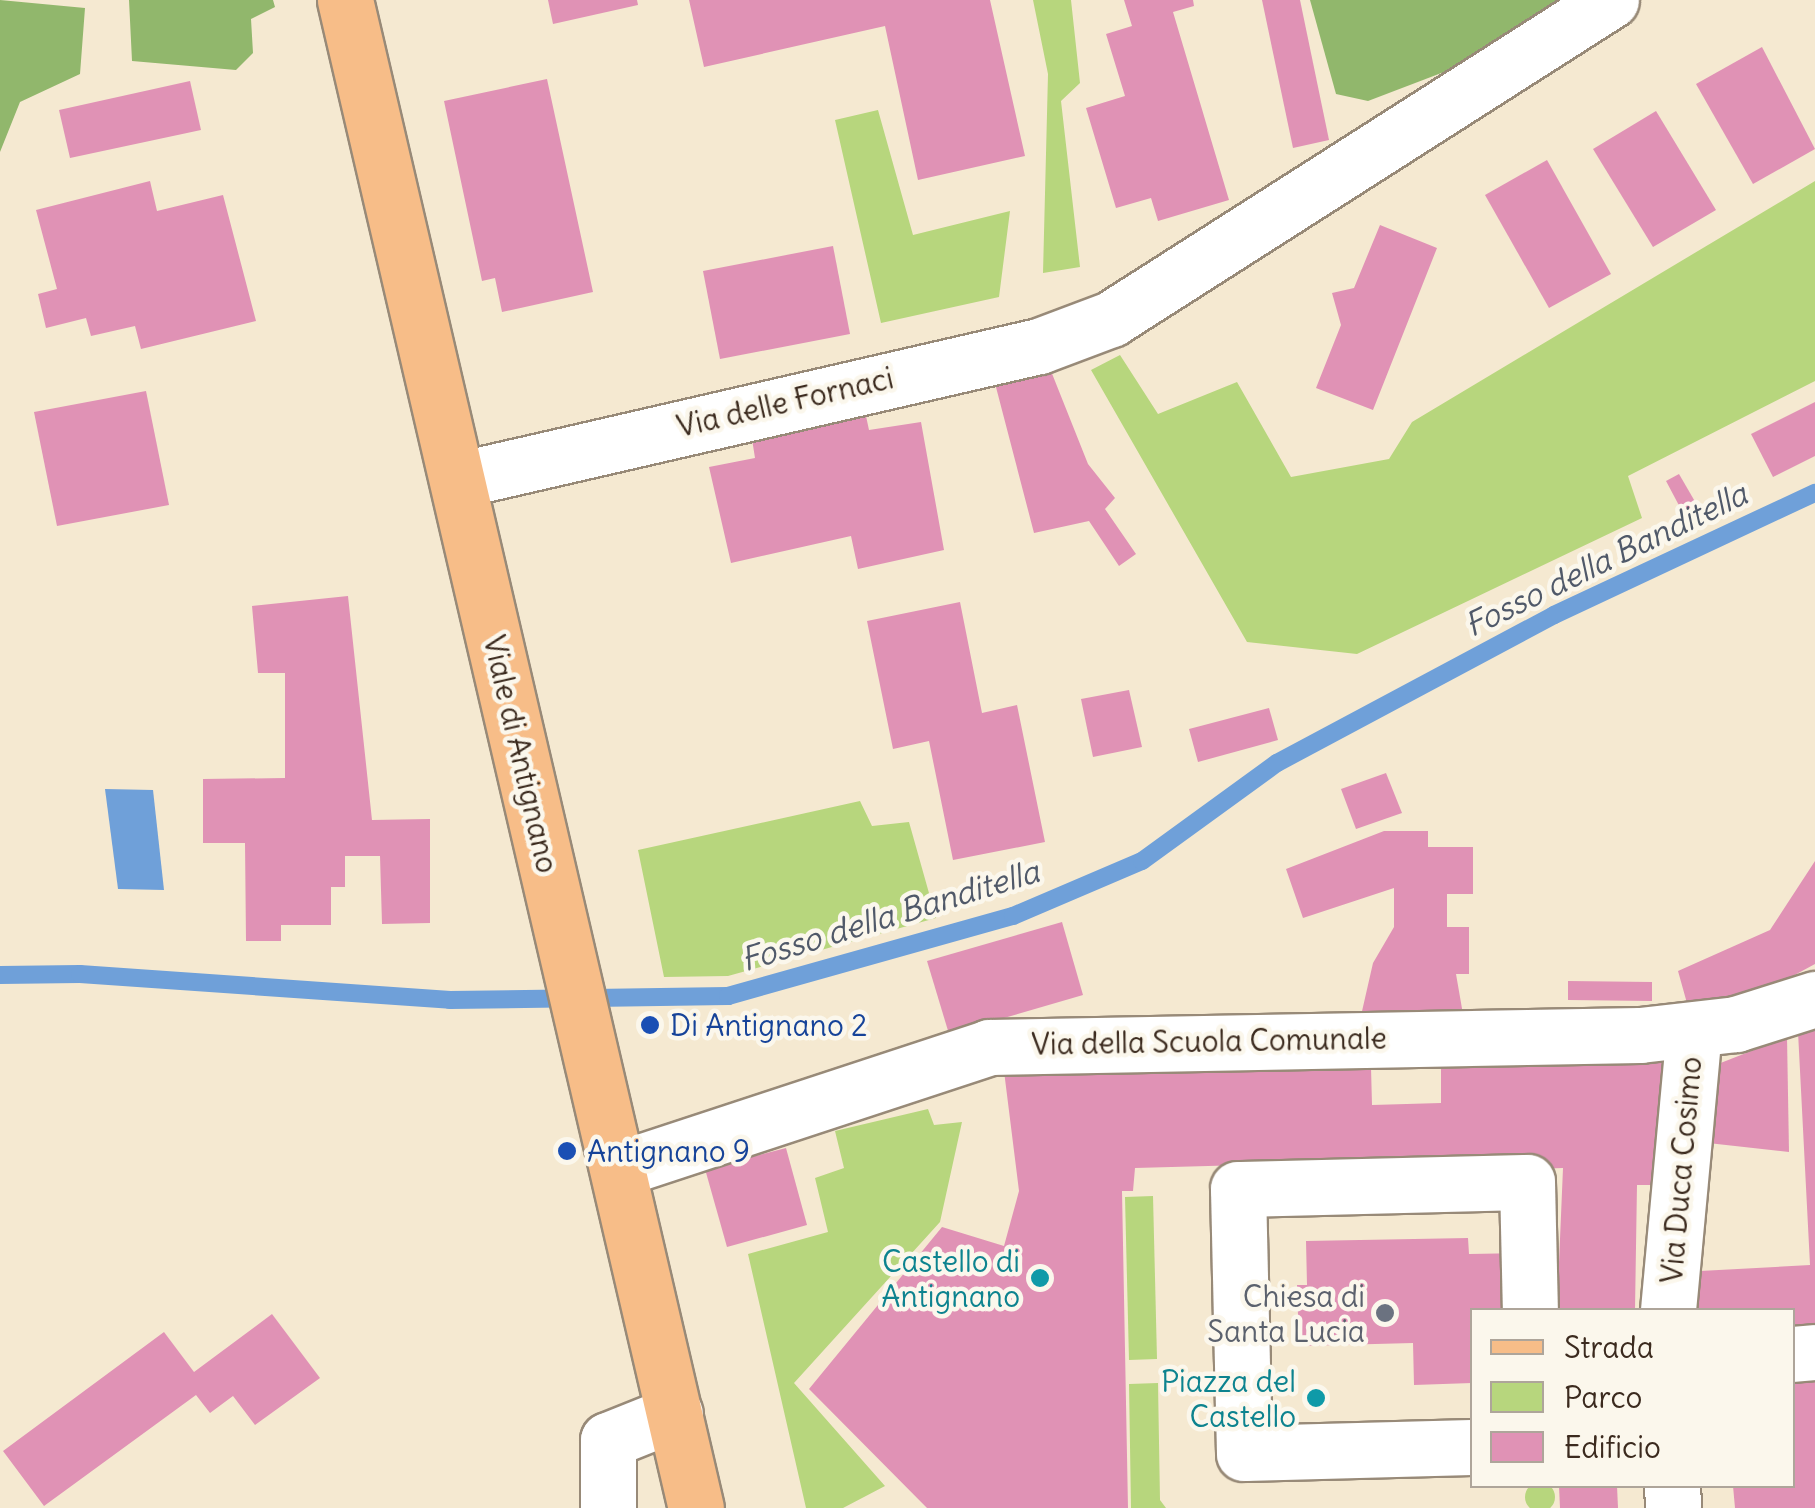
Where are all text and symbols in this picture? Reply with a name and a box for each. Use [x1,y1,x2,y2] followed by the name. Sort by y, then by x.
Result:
[673,360,897,444] street label: Via delle Fornaci
[1458,475,1754,645] water label: Fosso della Banditella
[476,632,566,876] street label: Viale di Antignano
[736,852,1044,980] water label: Fosso della Banditella
[670,1007,867,1043] place label: Di Antignano 2
[639,1014,661,1036] marker: Di Antignano 2
[1031,1020,1387,1062] street label: Via della Scuola Comunale
[1653,1055,1709,1285] street label: Via Duca Cosimo
[587,1133,750,1169] place label: Antignano 9
[556,1140,578,1162] marker: Antignano 9
[881,1243,1020,1314] place label: Castello di Antignano
[1029,1267,1051,1289] marker: Castello di Antignano
[1207,1278,1365,1348] place label: Chiesa di Santa Lucia
[1374,1302,1396,1324] marker: Chiesa di Santa Lucia
[1470,1308,1795,1488] legend
[1564,1328,1654,1366] text: Strada
[1161,1363,1296,1434] place label: Piazza del Castello
[1564,1378,1642,1416] text: Parco
[1305,1387,1327,1409] marker: Piazza del Castello
[1564,1428,1661,1466] text: Edificio

